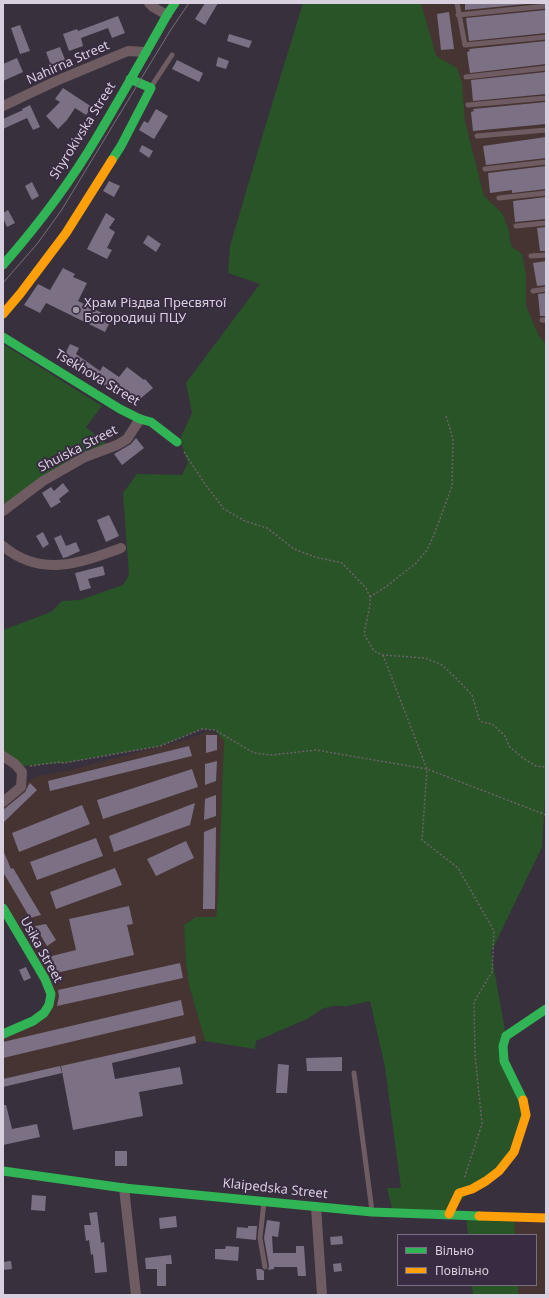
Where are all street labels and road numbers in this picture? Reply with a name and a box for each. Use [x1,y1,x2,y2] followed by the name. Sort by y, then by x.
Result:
[24,38,112,88] street label: Nahirna Street
[47,79,119,183] street label: Shyrokivska Street
[52,347,142,409] street label: Tsekhova Street
[36,422,120,476] street label: Shuiska Street
[16,914,66,986] street label: Usika Street
[222,1176,328,1202] street label: Klaipedska Street

